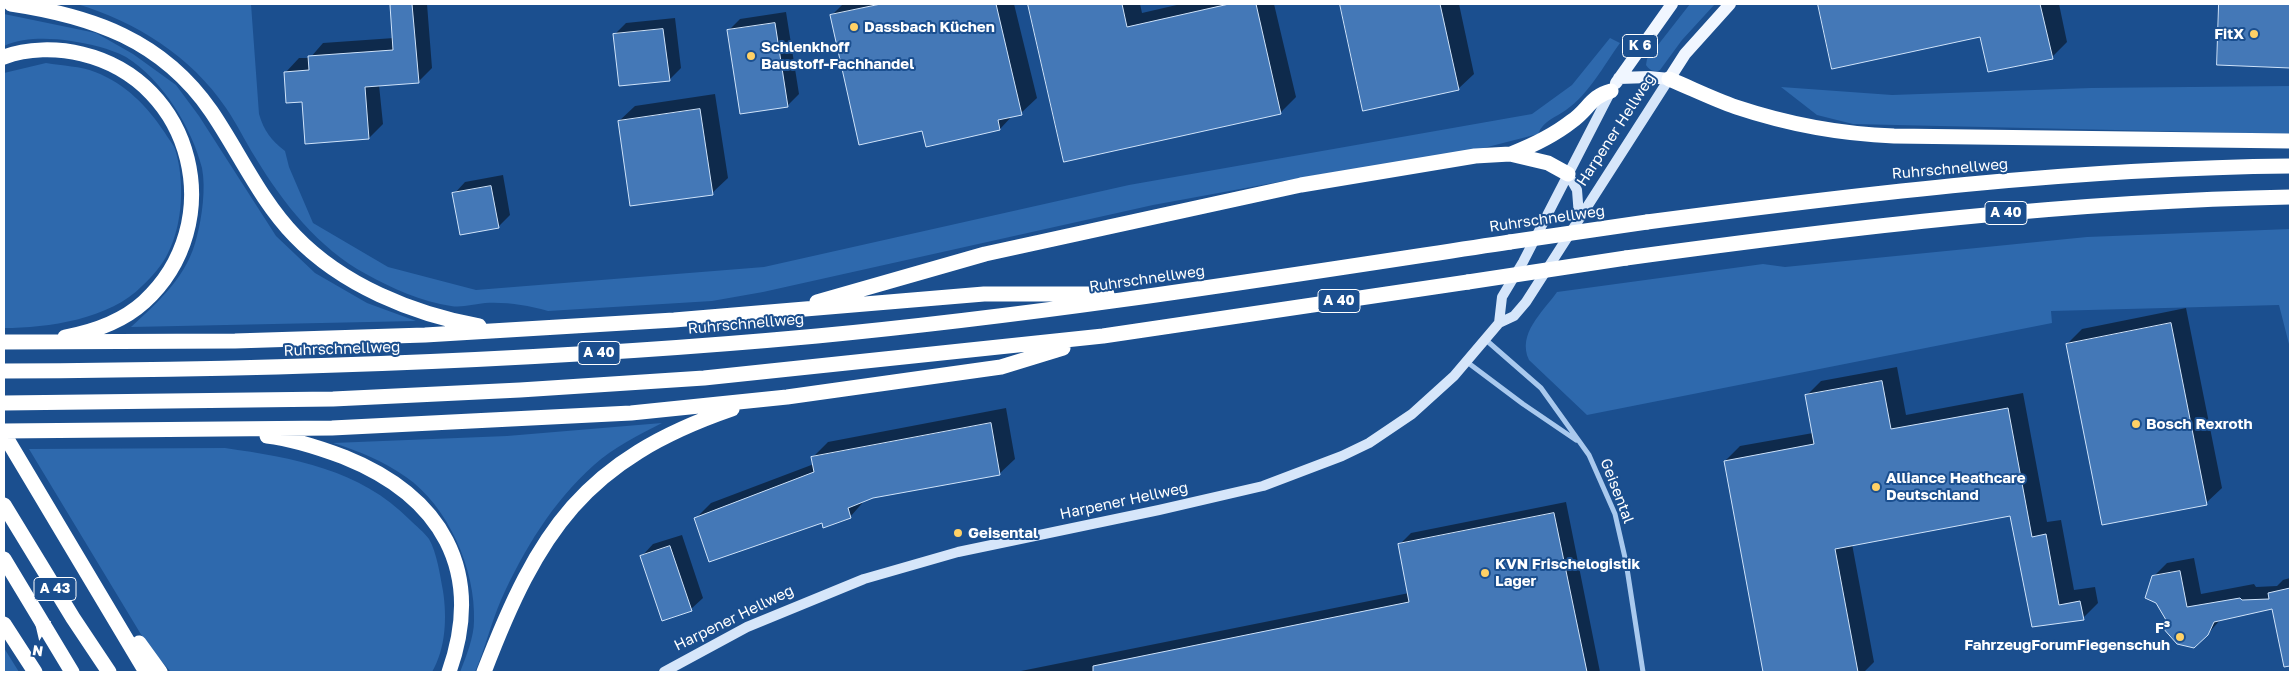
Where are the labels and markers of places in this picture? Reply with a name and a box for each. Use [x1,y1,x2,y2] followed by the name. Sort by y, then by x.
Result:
[864,18,995,36] place label: Dassbach Küchen
[848,21,860,33] marker: Dassbach Küchen
[2214,25,2244,43] place label: FitX
[2248,28,2260,40] marker: FitX
[761,38,914,73] place label: Schlenkhoff Baustoff-Fachhandel
[745,50,757,62] marker: Schlenkhoff Baustoff-Fachhandel
[2146,415,2252,433] place label: Bosch Rexroth
[2130,418,2142,430] marker: Bosch Rexroth
[1886,469,2025,504] place label: Alliance Heathcare Deutschland
[1870,481,1882,493] marker: Alliance Heathcare Deutschland
[968,524,1038,542] place label: Geisental
[952,527,964,539] marker: Geisental
[1495,555,1640,590] place label: KVN Frischelogistik Lager
[1479,567,1491,579] marker: KVN Frischelogistik Lager
[1964,619,2170,654] place label: F³ FahrzeugForumFiegenschuh
[2174,631,2186,643] marker: F³ FahrzeugForumFiegenschuh

